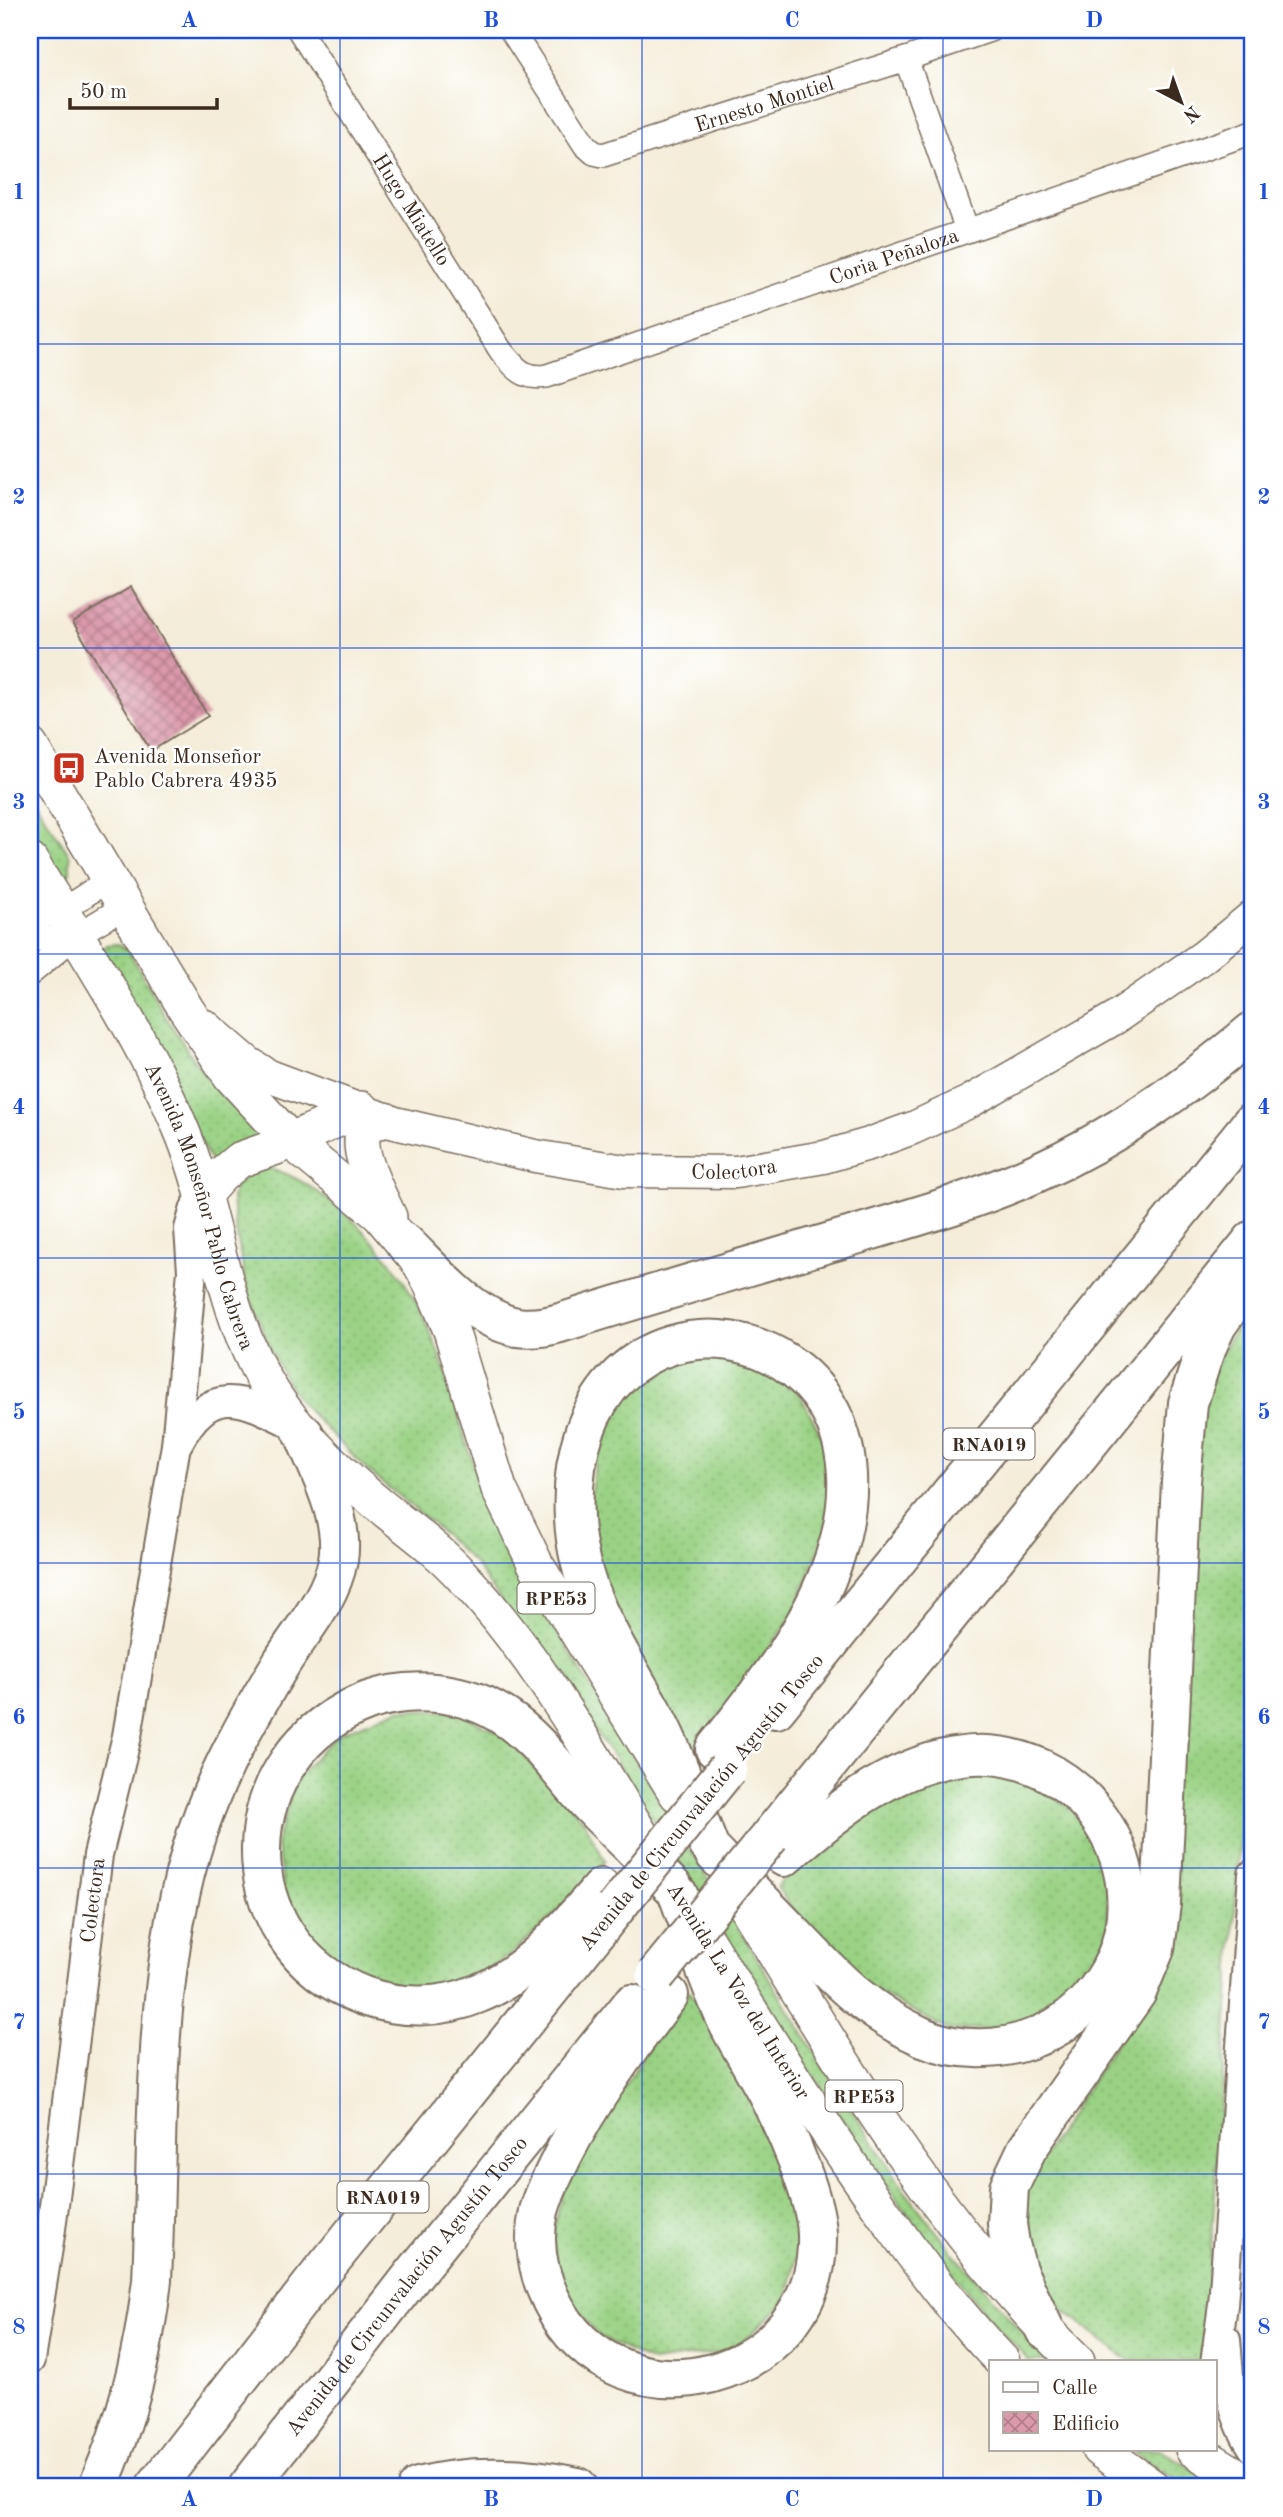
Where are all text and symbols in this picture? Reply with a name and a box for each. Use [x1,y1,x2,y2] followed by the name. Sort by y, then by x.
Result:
[180,9,198,32] text: A
[483,9,499,32] text: B
[784,9,800,32] text: C
[1085,9,1103,32] text: D
[70,66,217,110] scale bar
[1146,66,1216,136] north arrow
[692,73,837,137] street label: Ernesto Montiel
[80,82,127,103] text: 50 m
[1178,101,1202,125] text: N
[368,151,454,270] street label: Hugo Miatello
[12,181,26,204] text: 1
[1257,181,1271,204] text: 1
[827,226,962,290] street label: Coria Peñaloza
[12,486,26,509] text: 2
[1257,486,1271,509] text: 2
[94,747,278,792] place label: Avenida Monseñor Pablo Cabrera 4935
[50,749,88,787] bus stop icon: Avenida Monseñor Pablo Cabrera 4935
[12,791,26,814] text: 3
[1257,791,1271,814] text: 3
[140,1060,257,1353] street label: Avenida Monseñor Pablo Cabrera
[12,1096,26,1119] text: 4
[1257,1096,1271,1119] text: 4
[691,1156,778,1184] street label: Colectora
[12,1401,26,1424] text: 5
[1257,1401,1271,1424] text: 5
[944,1428,1034,1460] road number: RNA019
[518,1582,594,1614] road number: RPE53
[576,1651,828,1955] street label: Avenida de Circunvalación Agustín Tosco
[12,1706,26,1729] text: 6
[1257,1706,1271,1729] text: 6
[78,1857,110,1944] street label: Colectora
[662,1880,813,2104] street label: Avenida La Voz del Interior
[12,2011,26,2034] text: 7
[1257,2011,1271,2034] text: 7
[826,2080,903,2112] road number: RPE53
[283,2133,532,2440] street label: Avenida de Circunvalación Agustín Tosco
[338,2182,428,2212] road number: RNA019
[12,2316,26,2339] text: 8
[1257,2316,1271,2339] text: 8
[989,2360,1216,2450] legend
[1052,2378,1097,2399] text: Calle
[1052,2414,1120,2435] text: Edificio
[180,2488,198,2511] text: A
[483,2488,499,2511] text: B
[784,2488,800,2511] text: C
[1085,2488,1103,2511] text: D

